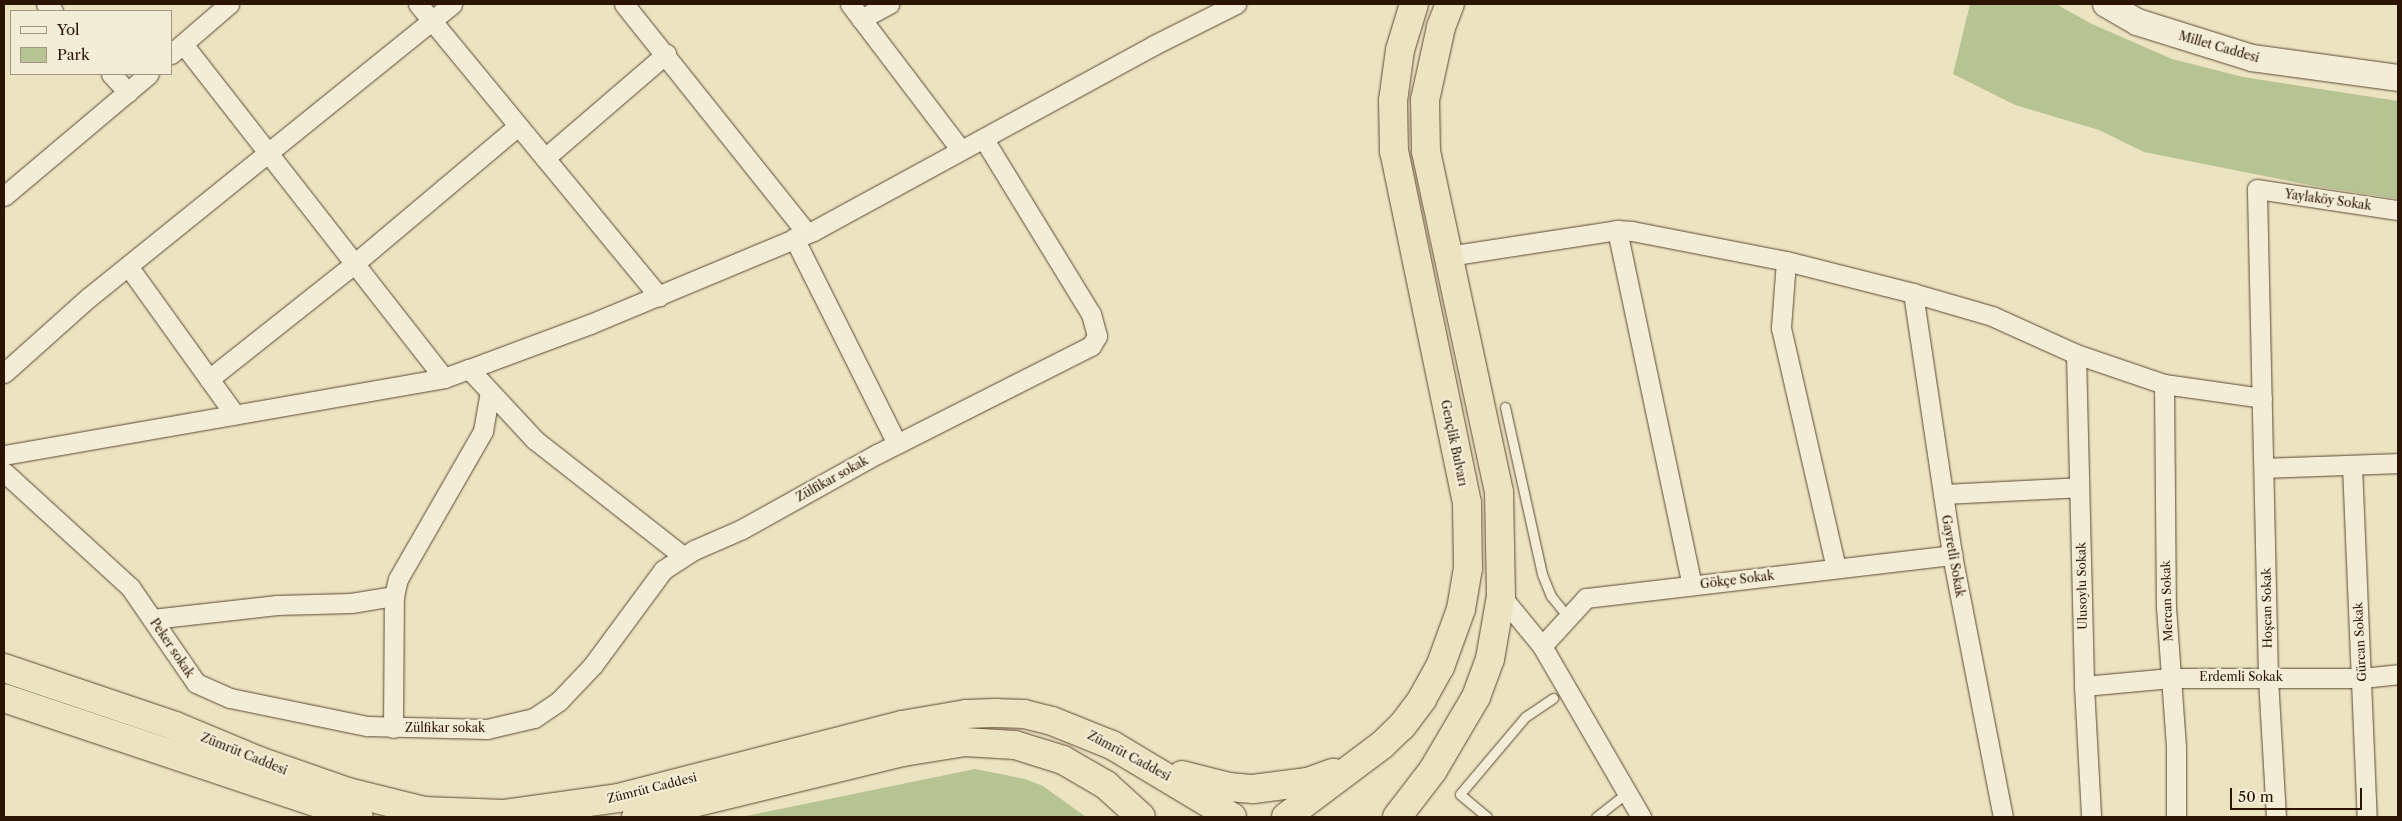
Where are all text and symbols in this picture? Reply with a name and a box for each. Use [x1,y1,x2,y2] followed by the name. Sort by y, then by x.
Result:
[10,10,172,75] legend
[57,20,80,39] text: Yol
[2177,29,2261,65] street label: Millet Caddesi
[57,45,90,64] text: Park
[2284,187,2372,213] street label: Yaylaköy Sokak
[1438,398,1470,488] street label: Gençlik Bulvarı
[793,453,871,505] street label: Zülfikar sokak
[1939,514,1967,598] street label: Gayretli Sokak
[2074,542,2090,630] street label: Ulusoylu Sokak
[2158,560,2176,642] street label: Mercan Sokak
[1699,568,1775,592] street label: Gökçe Sokak
[2259,568,2275,648] street label: Hoşcan Sokak
[2351,602,2369,682] street label: Gürcan Sokak
[147,616,197,680] street label: Peker sokak
[2199,670,2283,684] street label: Erdemli Sokak
[405,721,485,735] street label: Zülfikar sokak
[1085,728,1173,784] street label: Zümrüt Caddesi
[199,730,289,778] street label: Zümrüt Caddesi
[606,770,698,806] street label: Zümrüt Caddesi
[2232,778,2364,810] scale bar
[2238,787,2274,806] text: 50 m

